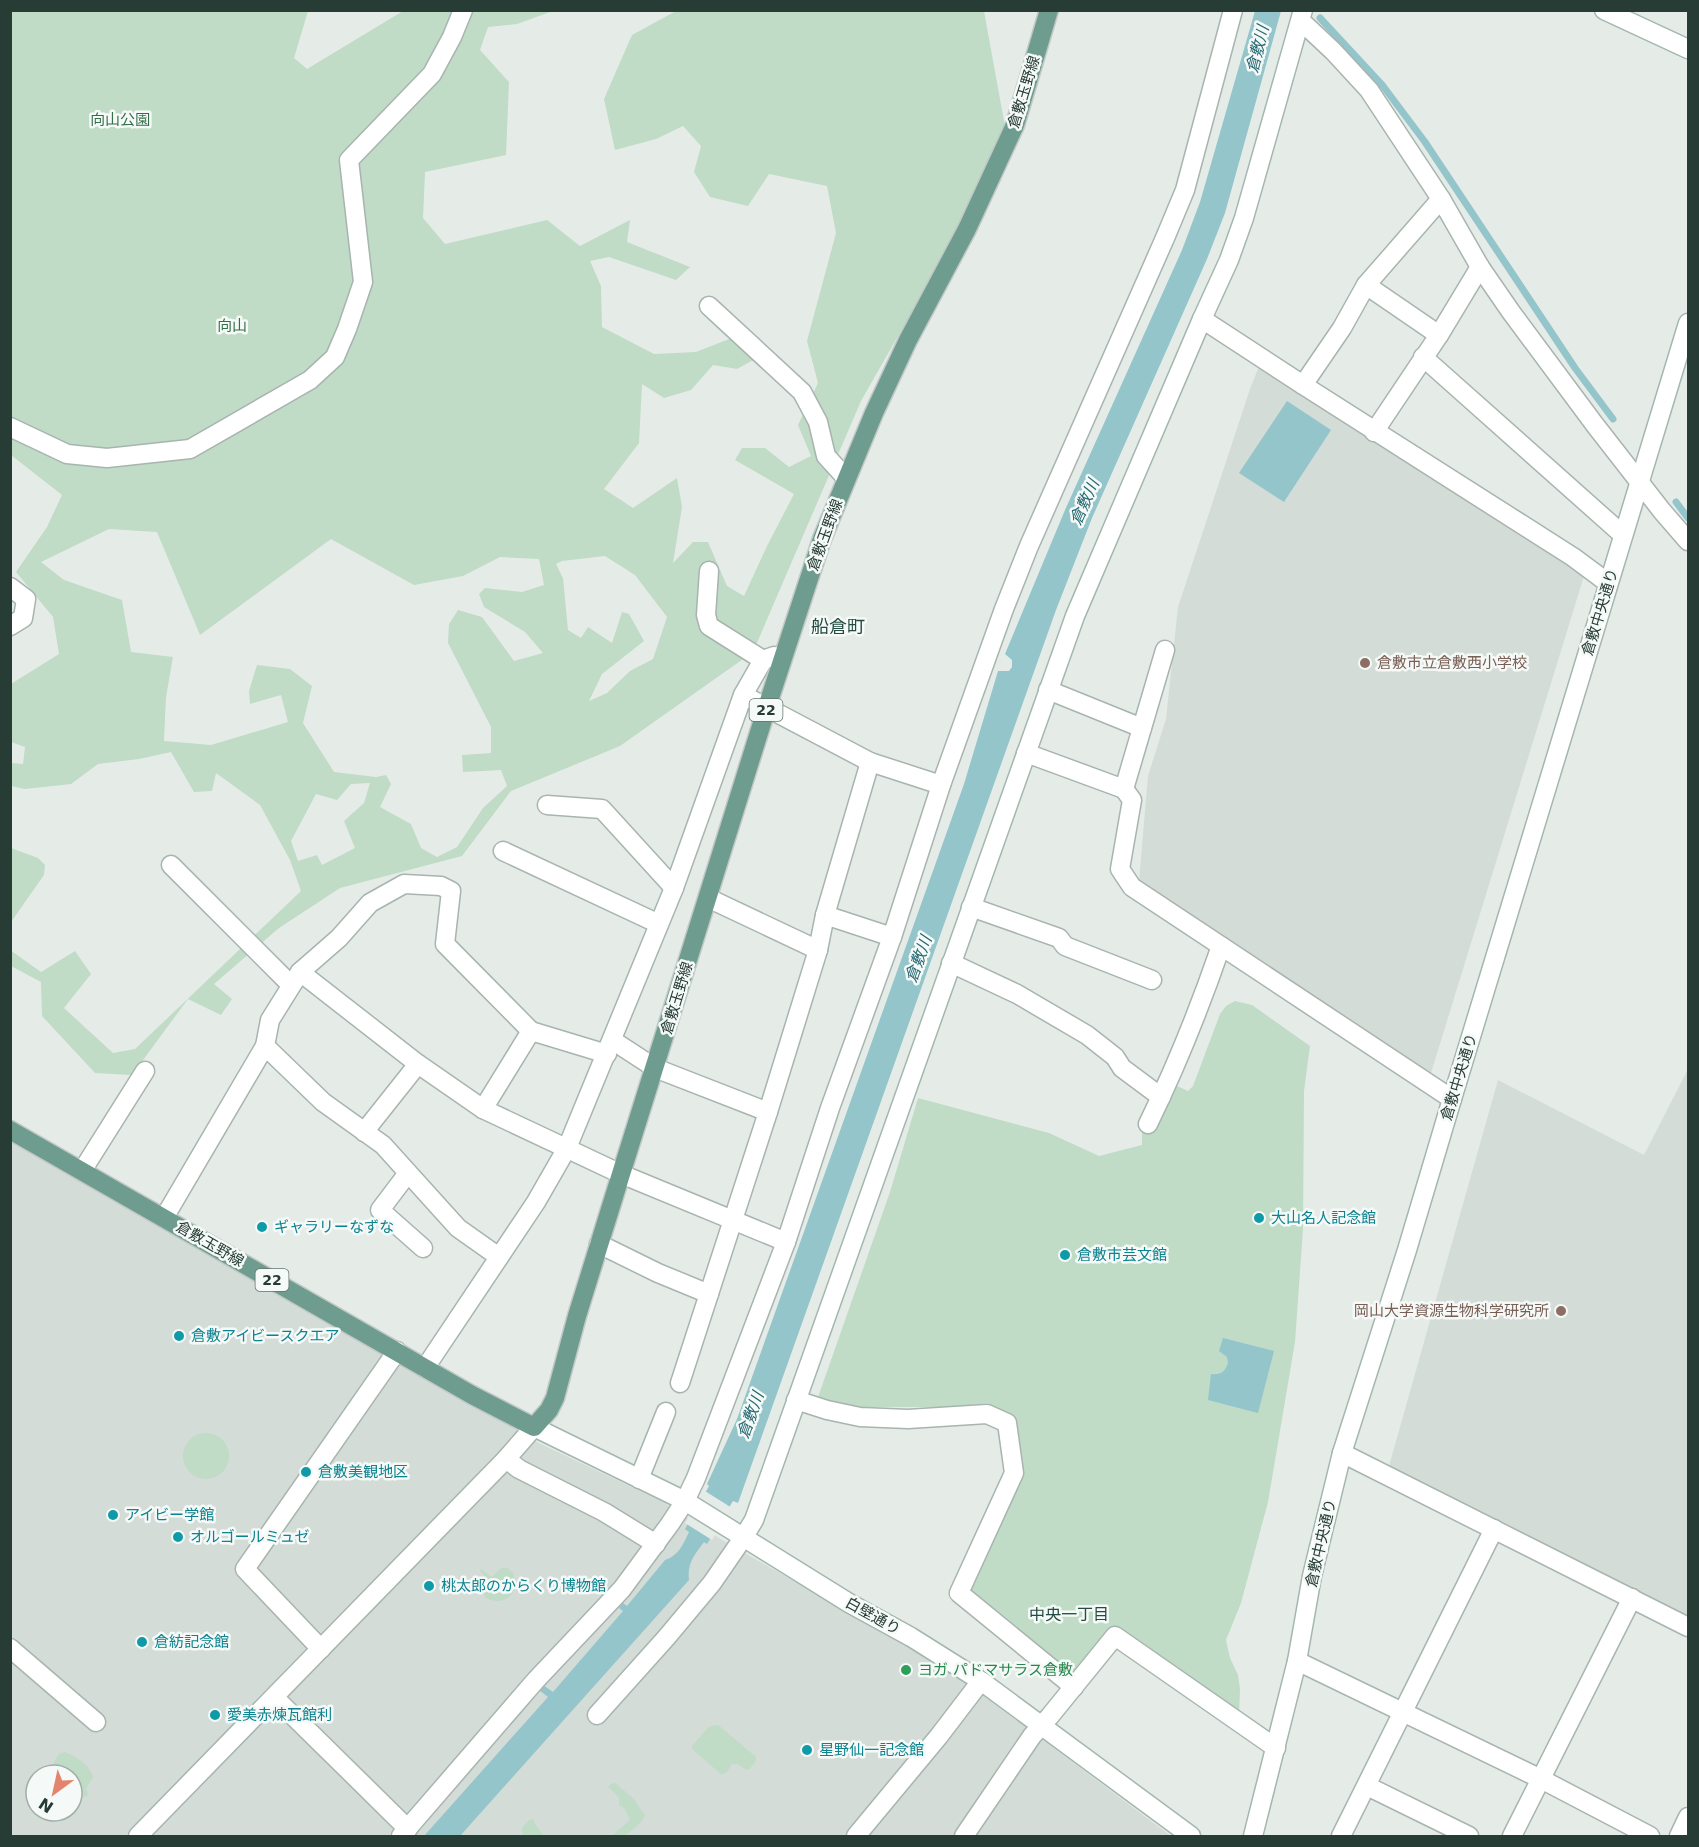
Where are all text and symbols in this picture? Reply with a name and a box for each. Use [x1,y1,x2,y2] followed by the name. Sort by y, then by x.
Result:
[1242,22,1273,75] water label: 倉敷川
[1004,53,1044,131] street label: 倉敷玉野線
[90,111,150,129] park label: 向山公園
[217,317,247,335] park label: 向山
[1066,475,1104,528] water label: 倉敷川
[804,497,846,573] street label: 倉敷玉野線
[1578,566,1622,658] street label: 倉敷中央通り
[811,616,865,637] district label: 船倉町
[1377,654,1527,672] place label: 倉敷市立倉敷西小学校
[1358,656,1372,670] marker: 倉敷市立倉敷西小学校
[750,699,783,721] road number: 22
[901,931,936,985] water label: 倉敷川
[657,959,697,1037] street label: 倉敷玉野線
[1437,1031,1481,1123] street label: 倉敷中央通り
[1271,1209,1376,1227] place label: 大山名人記念館
[1252,1211,1266,1225] marker: 大山名人記念館
[173,1217,247,1271] street label: 倉敷玉野線
[274,1218,394,1236] place label: ギャラリーなずな
[255,1220,269,1234] marker: ギャラリーなずな
[1077,1246,1167,1264] place label: 倉敷市芸文館
[1058,1248,1072,1262] marker: 倉敷市芸文館
[256,1269,288,1291] road number: 22
[1354,1302,1549,1320] place label: 岡山大学資源生物科学研究所
[1554,1304,1568,1318] marker: 岡山大学資源生物科学研究所
[191,1327,340,1345] place label: 倉敷アイビースクエア
[172,1329,186,1343] marker: 倉敷アイビースクエア
[733,1387,768,1441] water label: 倉敷川
[318,1463,408,1481] place label: 倉敷美観地区
[299,1465,313,1479] marker: 倉敷美観地区
[1302,1497,1340,1589] street label: 倉敷中央通り
[125,1506,214,1524] place label: アイビー学館
[106,1508,120,1522] marker: アイビー学館
[190,1528,310,1546] place label: オルゴールミュゼ
[171,1530,185,1544] marker: オルゴールミュゼ
[441,1577,606,1595] place label: 桃太郎のからくり博物館
[422,1579,436,1593] marker: 桃太郎のからくり博物館
[842,1594,904,1638] street label: 白壁通り
[1029,1605,1109,1624] district label: 中央一丁目
[154,1633,229,1651] place label: 倉紡記念館
[135,1635,149,1649] marker: 倉紡記念館
[918,1661,1073,1679] place label: ヨガ パドマサラス倉敷
[899,1663,913,1677] marker: ヨガ パドマサラス倉敷
[227,1706,332,1724] place label: 愛美赤煉瓦館利
[208,1708,222,1722] marker: 愛美赤煉瓦館利
[819,1741,924,1759] place label: 星野仙一記念館
[800,1743,814,1757] marker: 星野仙一記念館
[24,1763,84,1823] north arrow
[35,1794,57,1817] text: N

